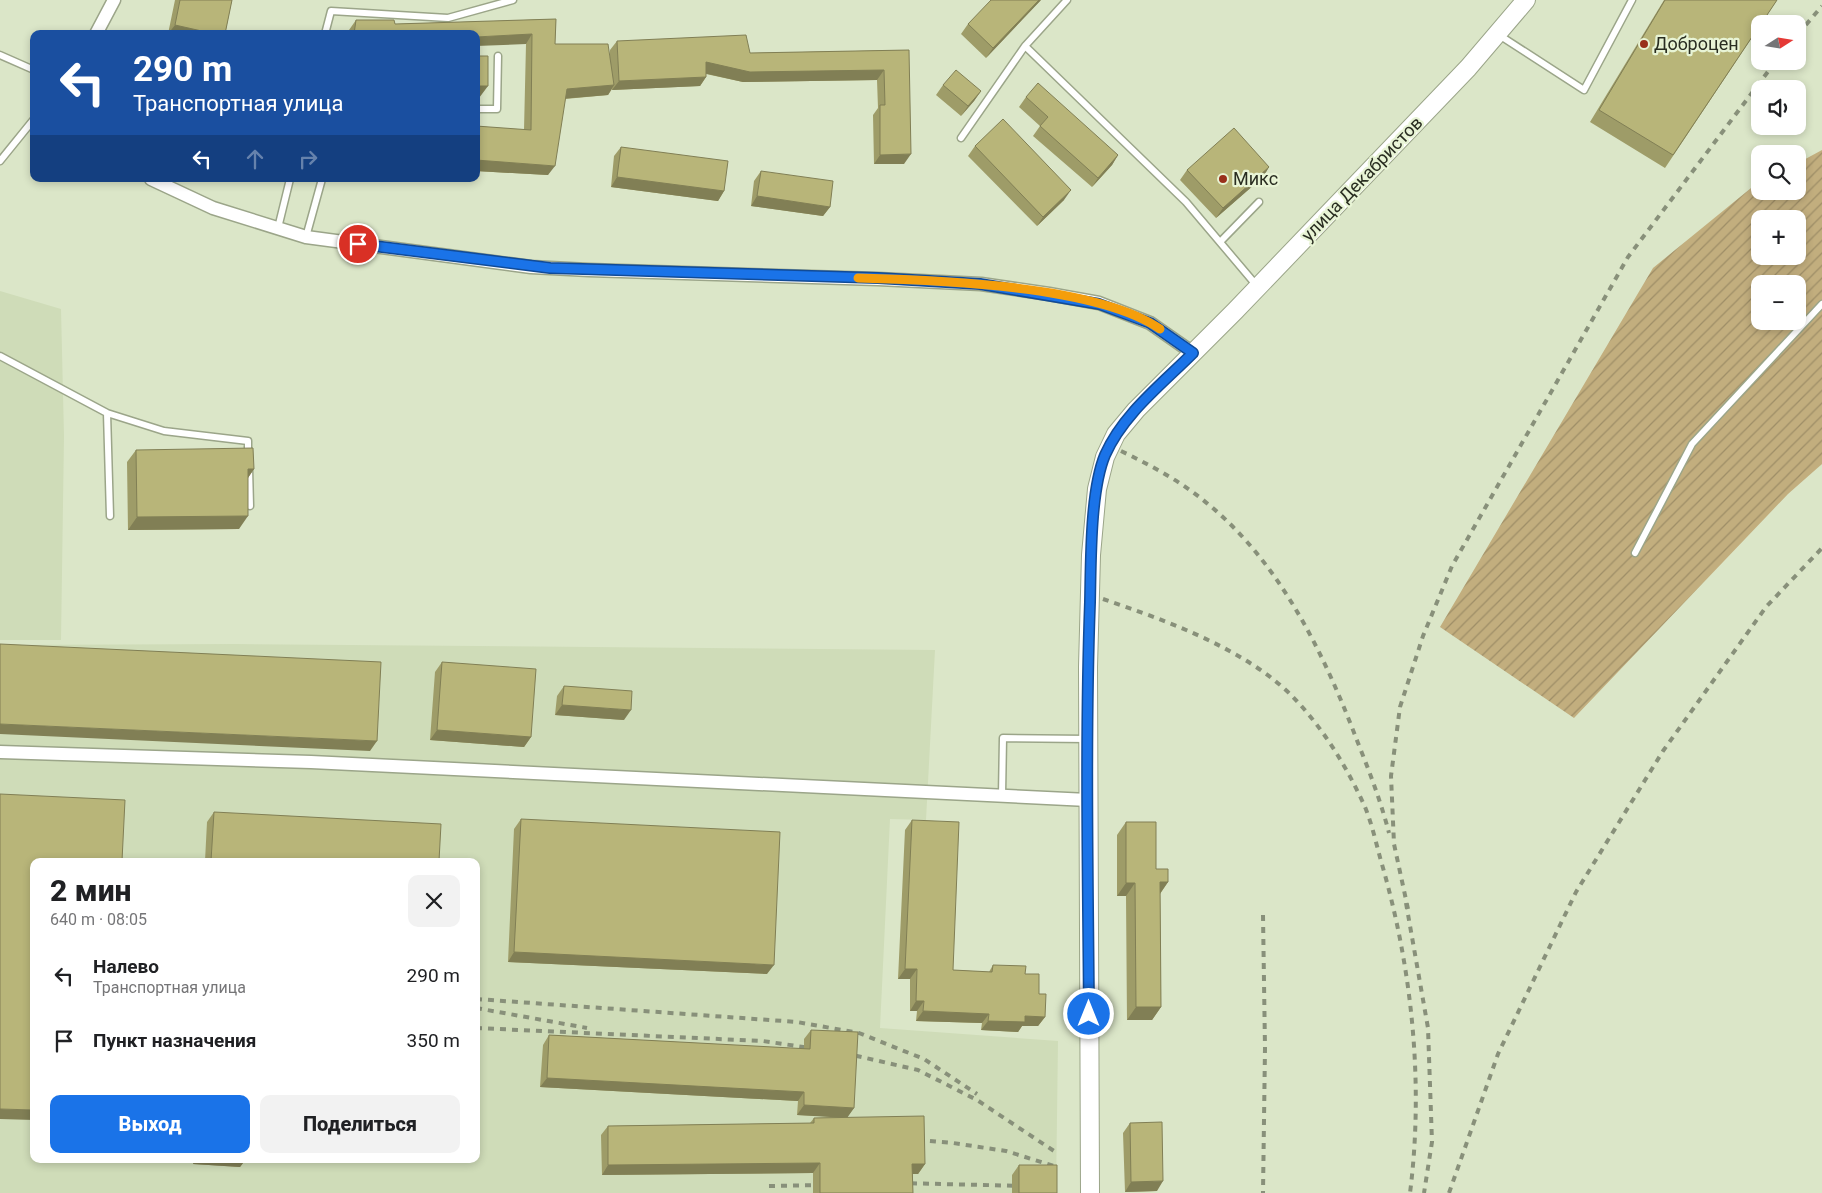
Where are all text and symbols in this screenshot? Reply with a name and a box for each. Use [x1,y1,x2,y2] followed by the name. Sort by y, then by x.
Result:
[1751,15,1806,70] north arrow
[1751,15,1806,330] map controls
[1654,33,1739,54] place label: Доброцен
[1638,38,1650,50] marker: Доброцен
[133,49,232,90] text: 290 m
[50,50,115,115] icon: left
[1751,80,1806,135] button: sound
[133,91,343,116] text: Транспортная улица
[1297,112,1427,245] street label: улица Декабристов
[188,145,216,173] icon: left
[241,145,269,173] icon: ahead
[294,145,322,173] icon: right
[1751,145,1806,200] button: search
[1233,168,1278,189] place label: Микс
[1217,173,1229,185] marker: Микс
[1751,210,1806,265] button: +
[337,223,379,265] pin
[344,230,372,258] icon: arrive
[1751,275,1806,330] button: −
[50,873,131,908] text: 2 мин
[408,875,460,927] button: close
[50,910,147,929] text: 640 m · 08:05
[93,955,159,978] text: Налево
[50,962,78,990] icon: left
[407,964,460,987] text: 290 m
[93,978,246,997] text: Транспортная улица
[1062,987,1114,1039] position arrow
[50,1027,78,1055] icon: arrive
[93,1029,256,1052] text: Пункт назначения
[407,1029,460,1052] text: 350 m
[50,1095,250,1153] button: Выход
[260,1095,460,1153] button: Поделиться

